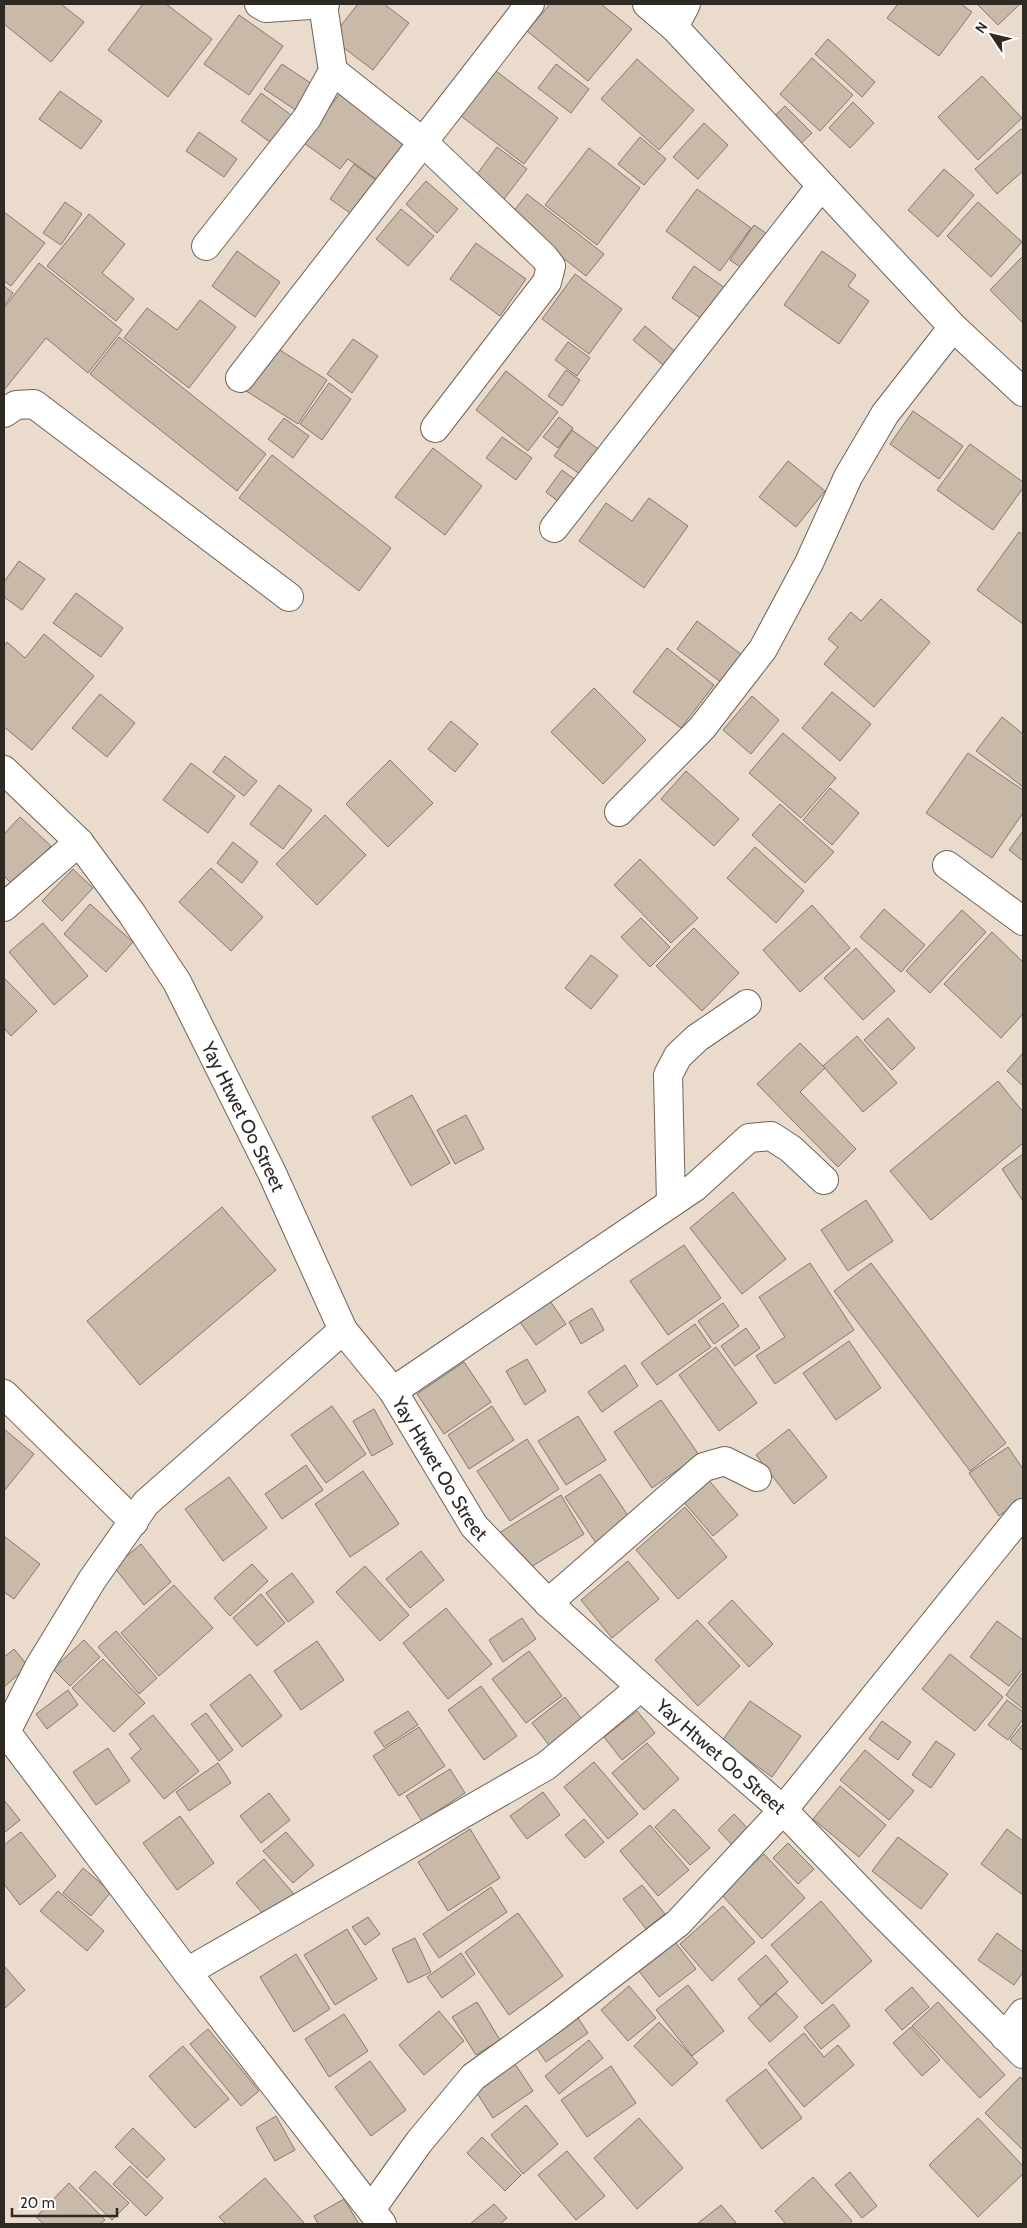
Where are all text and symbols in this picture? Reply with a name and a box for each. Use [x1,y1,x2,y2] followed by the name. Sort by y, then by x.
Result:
[967,10,1017,60] north arrow
[971,18,992,37] text: N
[197,1037,290,1195] street label: Yay Htwet Oo Street
[387,1392,493,1545] street label: Yay Htwet Oo Street
[651,1693,791,1819] street label: Yay Htwet Oo Street
[12,2186,118,2218] scale bar
[20,2194,55,2212] text: 20 m

